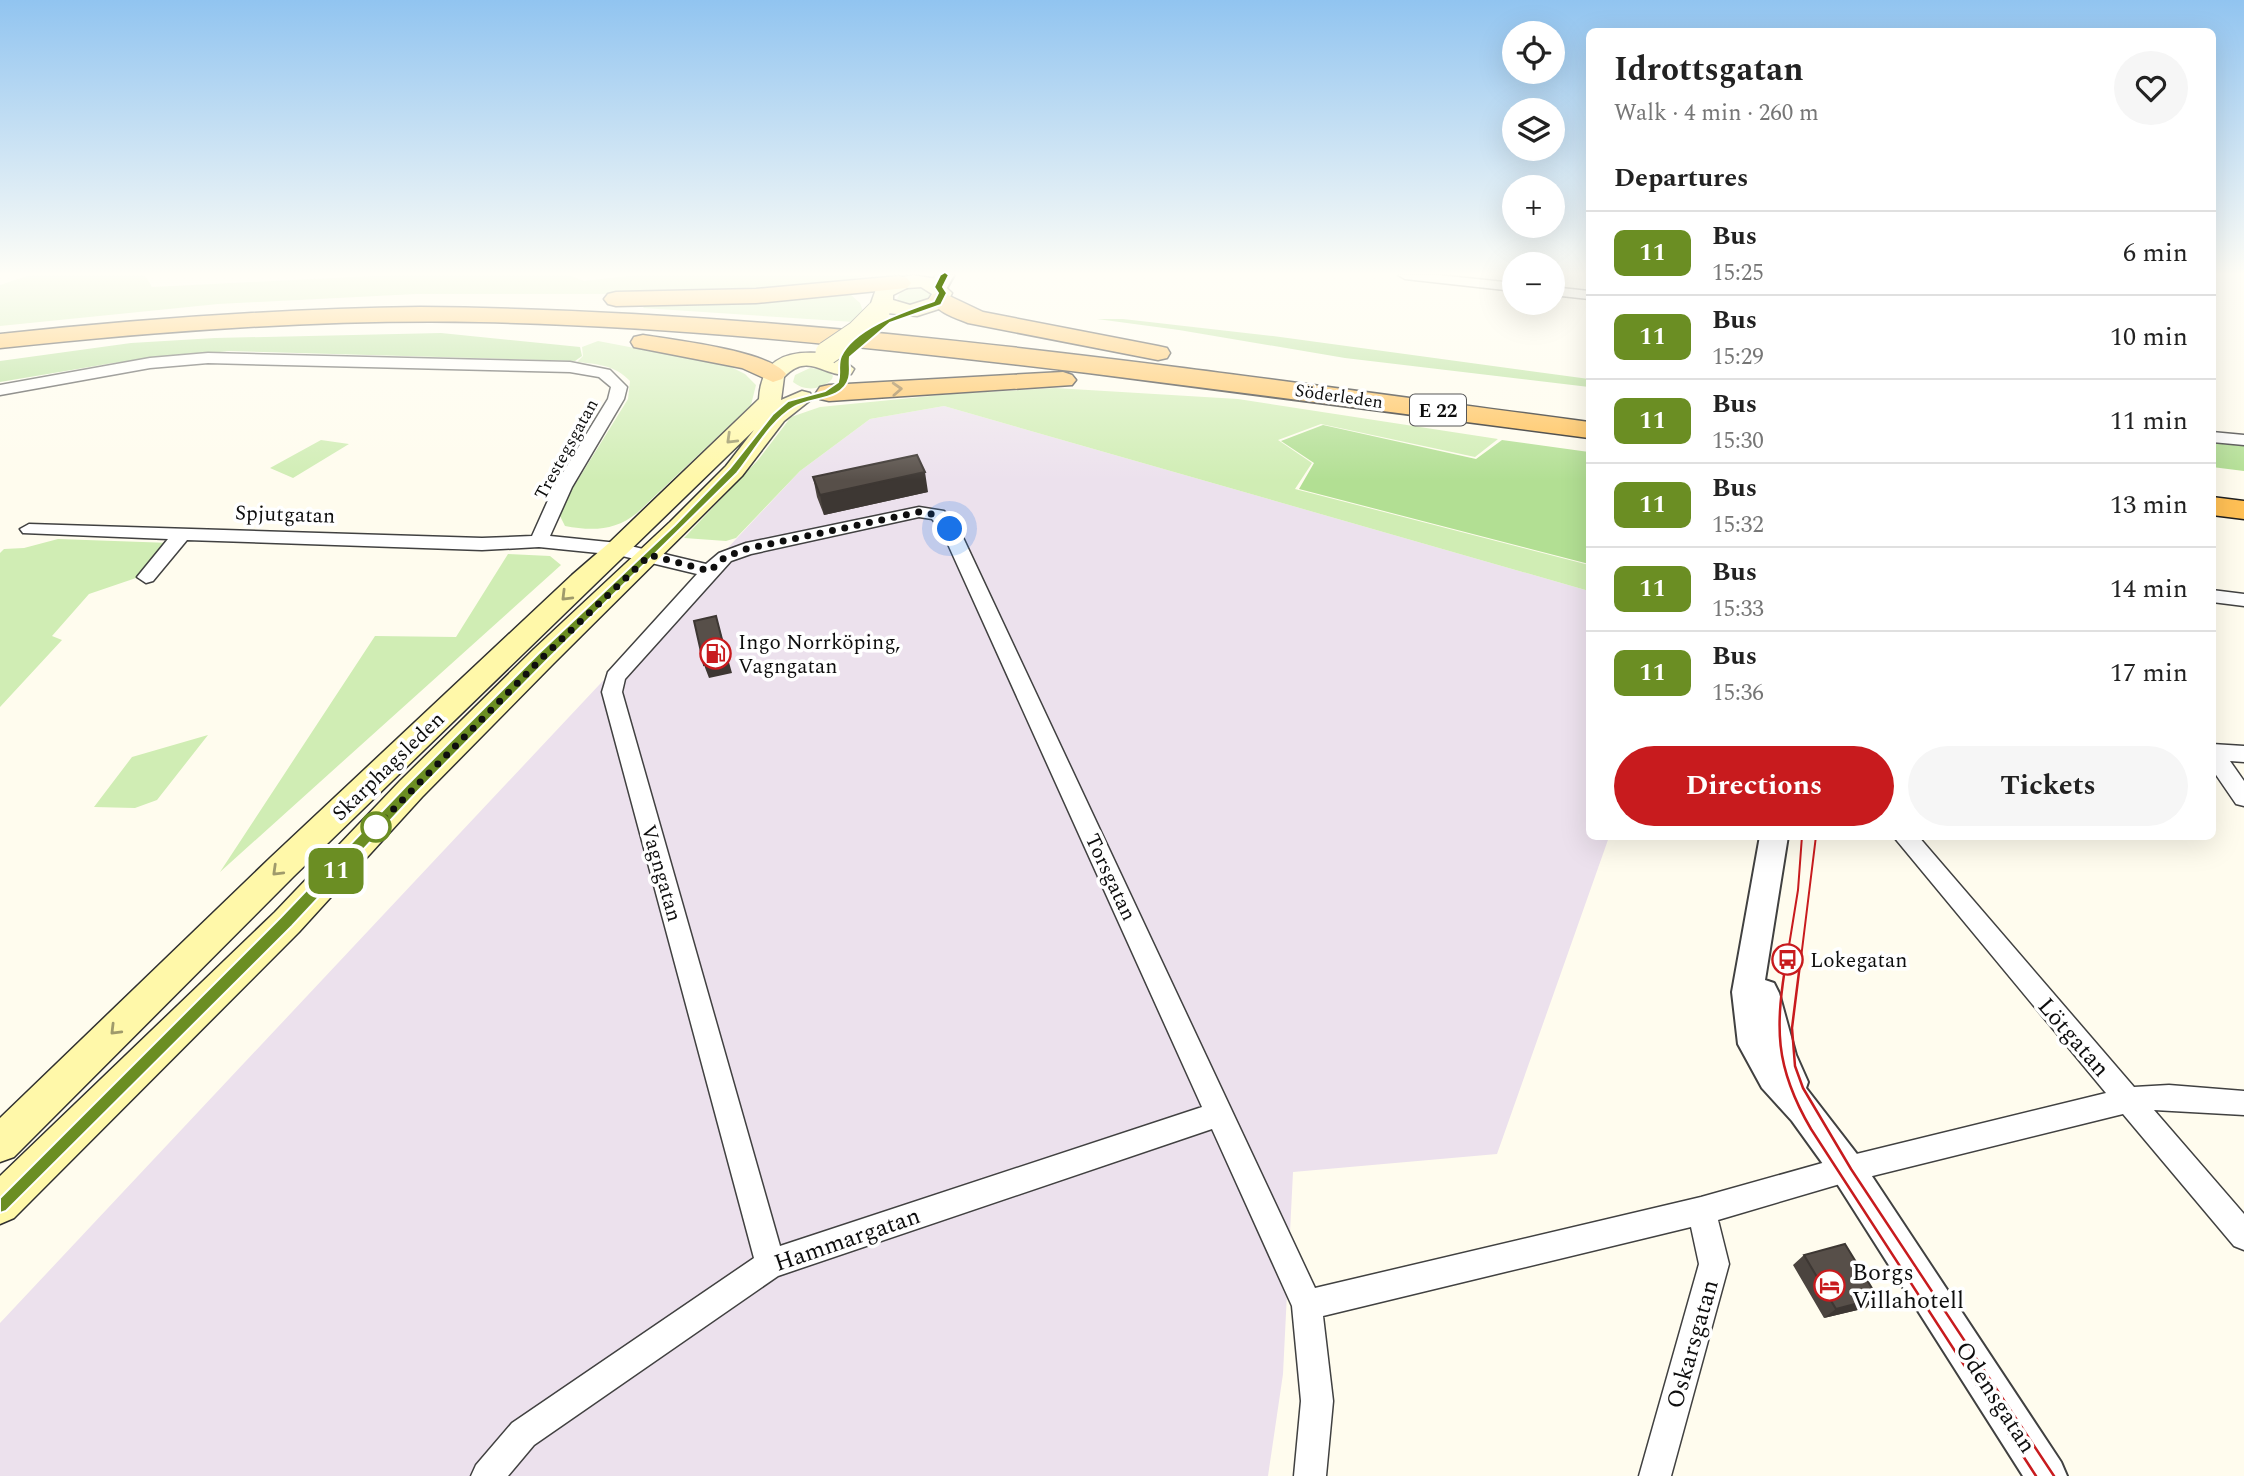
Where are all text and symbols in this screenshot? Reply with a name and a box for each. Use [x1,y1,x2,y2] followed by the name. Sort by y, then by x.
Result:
[1502,21,1565,315] map controls
[1502,21,1565,84] button: locate
[1614,45,1804,95] text: Idrottsgatan
[2114,51,2188,125] button: heart
[1614,96,1819,131] text: Walk · 4 min · 260 m
[1502,98,1565,161] button: layers
[1614,158,1748,198] text: Departures
[1502,175,1565,238] button: +
[1712,216,1757,256] text: Bus
[2123,233,2188,273] text: 6 min
[1639,235,1666,271] text: 11
[1502,252,1565,315] button: −
[1712,256,1764,291] text: 15:25
[1712,300,1757,340] text: Bus
[2110,317,2188,357] text: 10 min
[1639,319,1666,355] text: 11
[1712,340,1764,375] text: 15:29
[1293,377,1385,416] street label: Söderleden
[892,382,903,397] one-way arrow
[1712,384,1757,424] text: Bus
[528,394,605,505] street label: Trestegsgatan
[1410,394,1466,426] road number: E 22
[2110,401,2188,441] text: 11 min
[1639,403,1666,439] text: 11
[1712,424,1764,459] text: 15:30
[726,430,739,443] one-way arrow
[1712,468,1757,508] text: Bus
[2110,485,2188,525] text: 13 min
[1639,487,1666,523] text: 11
[234,497,336,533] street label: Spjutgatan
[1712,508,1764,543] text: 15:32
[932,511,967,546] your location
[1712,552,1757,592] text: Bus
[2110,569,2188,609] text: 14 min
[1639,571,1666,607] text: 11
[561,587,574,600] one-way arrow
[1712,592,1764,627] text: 15:33
[738,627,900,683] place label: Ingo Norrköping, Vagngatan
[1712,636,1757,676] text: Bus
[698,637,732,671] fuel station icon: Ingo Norrköping, Vagngatan
[2110,653,2188,693] text: 17 min
[1639,655,1666,691] text: 11
[1712,676,1764,711] text: 15:36
[325,704,452,829] street label: Skarphagsleden
[1614,746,1894,826] button: Directions
[1908,746,2188,826] button: Tickets
[361,812,391,842] unlabelled marker
[632,821,690,926] street label: Vagngatan
[1076,828,1144,926] street label: Torsgatan
[304,848,368,894] line badge: 11
[323,853,349,889] text: 11
[273,863,286,876] one-way arrow
[1770,943,1804,977] bus stop icon: Lokegatan
[1810,945,1908,977] place label: Lokegatan
[2028,990,2118,1085] street label: Lötgatan
[110,1022,123,1035] one-way arrow
[769,1198,925,1282] street label: Hammargatan
[1852,1255,1964,1319] place label: Borgs Villahotell
[1812,1269,1846,1303] hotel icon: Borgs Villahotell
[1657,1275,1729,1413] street label: Oskarsgatan
[1945,1334,2045,1461] street label: Odensgatan

